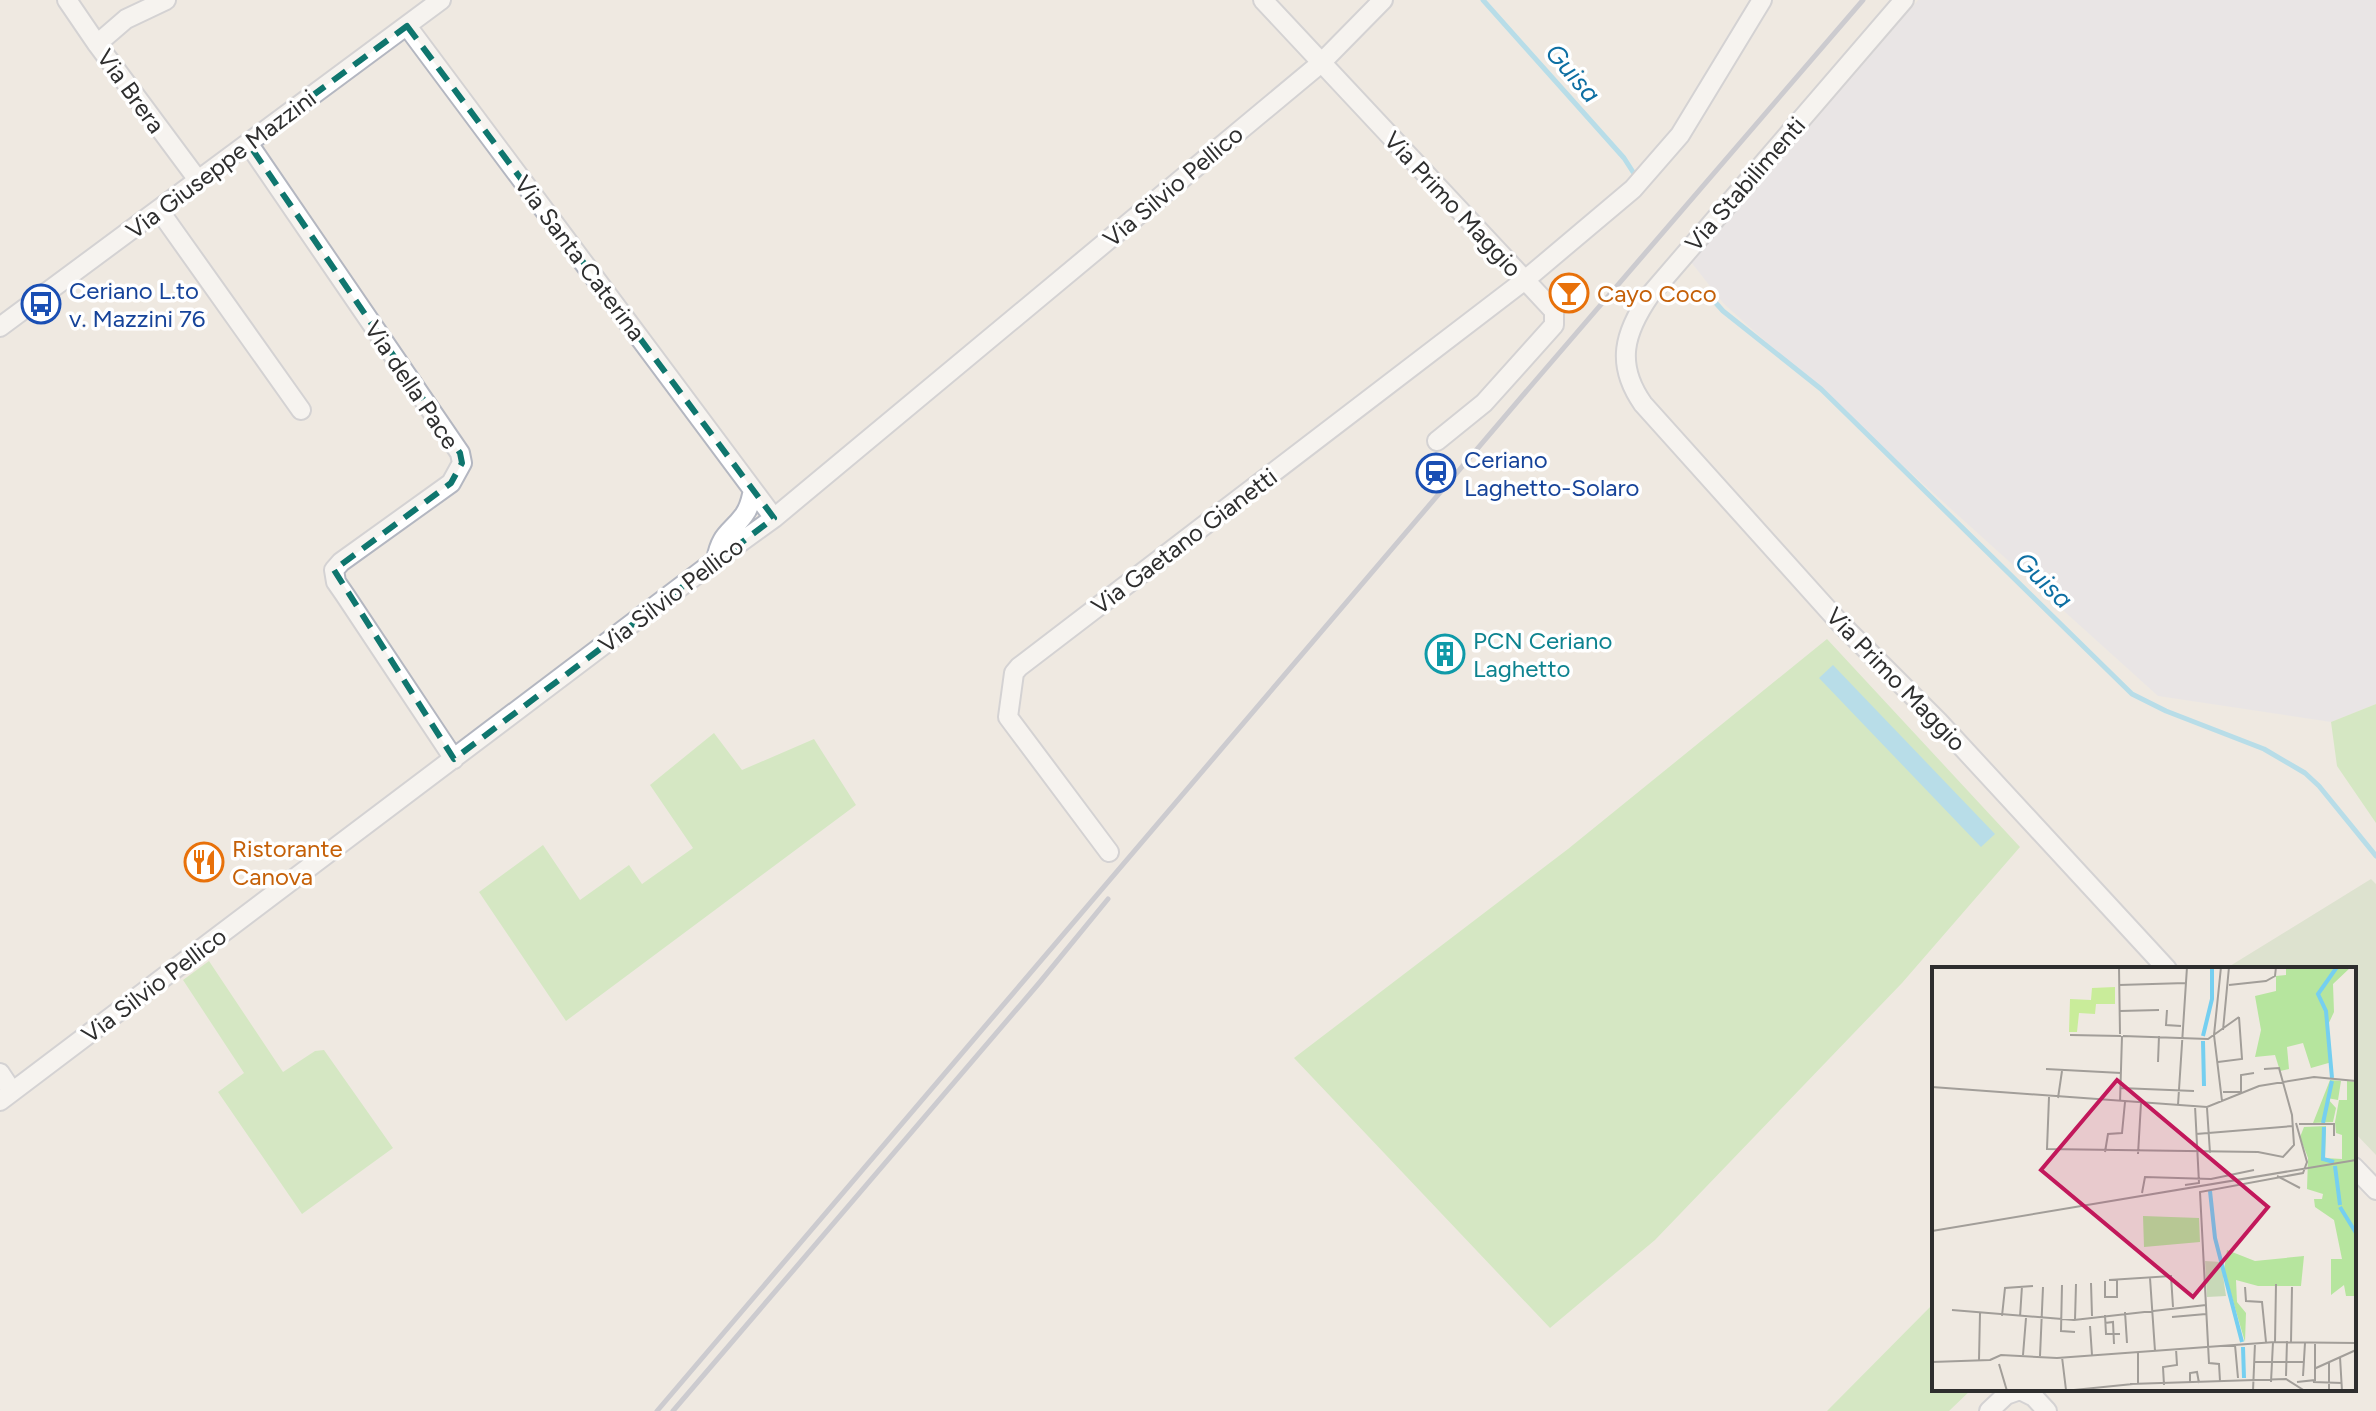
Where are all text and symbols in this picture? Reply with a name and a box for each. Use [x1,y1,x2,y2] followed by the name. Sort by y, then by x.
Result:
[1539,37,1607,109] water label: Guisa
[91,43,171,139] street label: Via Brera
[120,83,322,245] street label: Via Giuseppe Mazzini
[1679,111,1811,257] street label: Via Stabilimenti
[1097,119,1249,253] street label: Via Silvio Pellico
[1378,125,1528,283] street label: Via Primo Maggio
[509,170,651,346] street label: Via Santa Caterina
[1548,272,1590,314] bar icon: Cayo Coco
[69,276,205,333] place label: Ceriano L.to v. Mazzini 76
[1597,279,1717,308] place label: Cayo Coco
[20,283,62,325] bus stop icon: Ceriano L.to v. Mazzini 76
[359,315,465,455] street label: Via della Pace
[1464,445,1640,502] place label: Ceriano Laghetto-Solaro
[1415,452,1457,494] station icon: Ceriano Laghetto-Solaro
[1086,462,1282,620] street label: Via Gaetano Gianetti
[593,531,749,659] street label: Via Silvio Pellico
[2008,545,2080,615] water label: Guisa
[1820,601,1972,757] street label: Via Primo Maggio
[1473,626,1612,683] place label: PCN Ceriano Laghetto
[1424,633,1466,675] building icon: PCN Ceriano Laghetto
[232,834,343,891] place label: Ristorante Canova
[183,841,225,883] restaurant icon: Ristorante Canova
[76,921,232,1049] street label: Via Silvio Pellico
[1932,967,2356,1391] inset map

